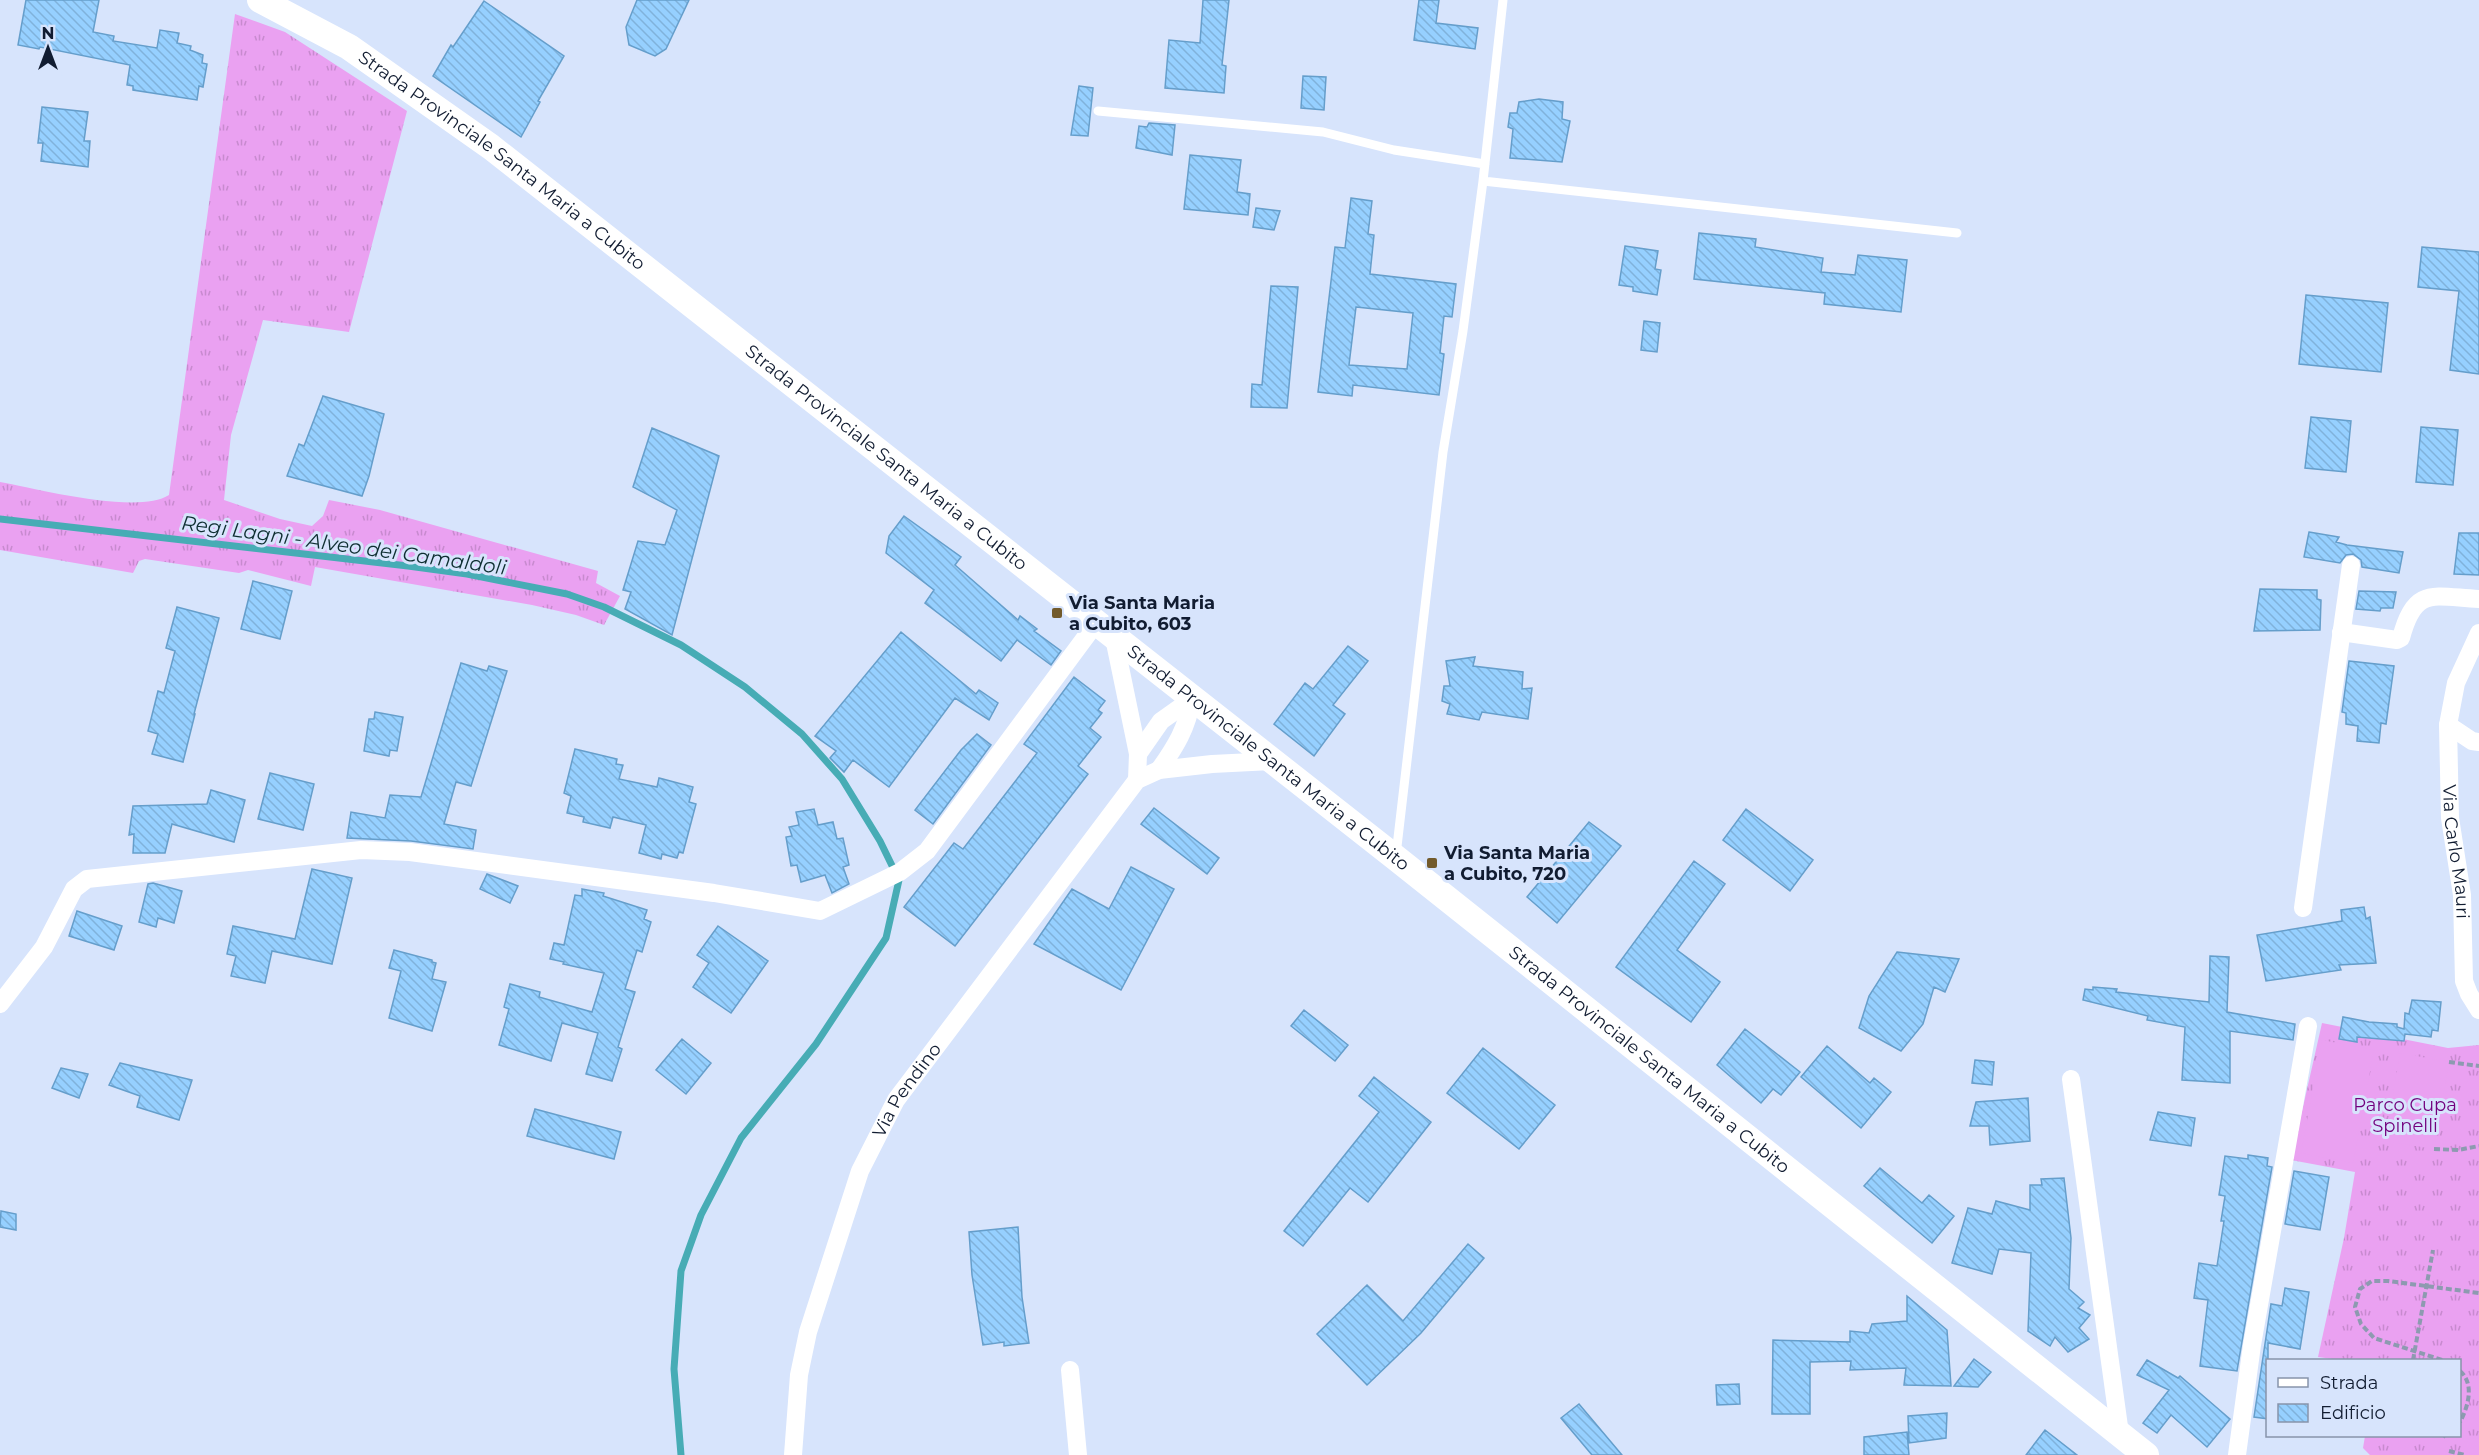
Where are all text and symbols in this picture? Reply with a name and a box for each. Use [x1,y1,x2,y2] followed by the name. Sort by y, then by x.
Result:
[18,18,78,78] north arrow
[42,24,54,43] text: N
[354,46,650,275] street label: Strada Provinciale Santa Maria a Cubito
[741,340,1032,575] street label: Strada Provinciale Santa Maria a Cubito
[180,510,509,580] water label: Regi Lagni - Alveo dei Camaldoli
[1068,592,1215,635] place label: Via Santa Maria a Cubito, 603
[1050,606,1064,620] marker: Via Santa Maria a Cubito, 603
[1123,640,1414,875] street label: Strada Provinciale Santa Maria a Cubito
[2438,784,2474,919] street label: Via Carlo Mauri
[1443,842,1590,885] place label: Via Santa Maria a Cubito, 720
[1425,856,1439,870] marker: Via Santa Maria a Cubito, 720
[1505,941,1794,1178] street label: Strada Provinciale Santa Maria a Cubito
[868,1039,946,1141] street label: Via Pendino
[2353,1094,2457,1137] park label: Parco Cupa Spinelli
[2266,1359,2461,1437] legend
[2320,1372,2378,1394] text: Strada
[2320,1402,2386,1424] text: Edificio

